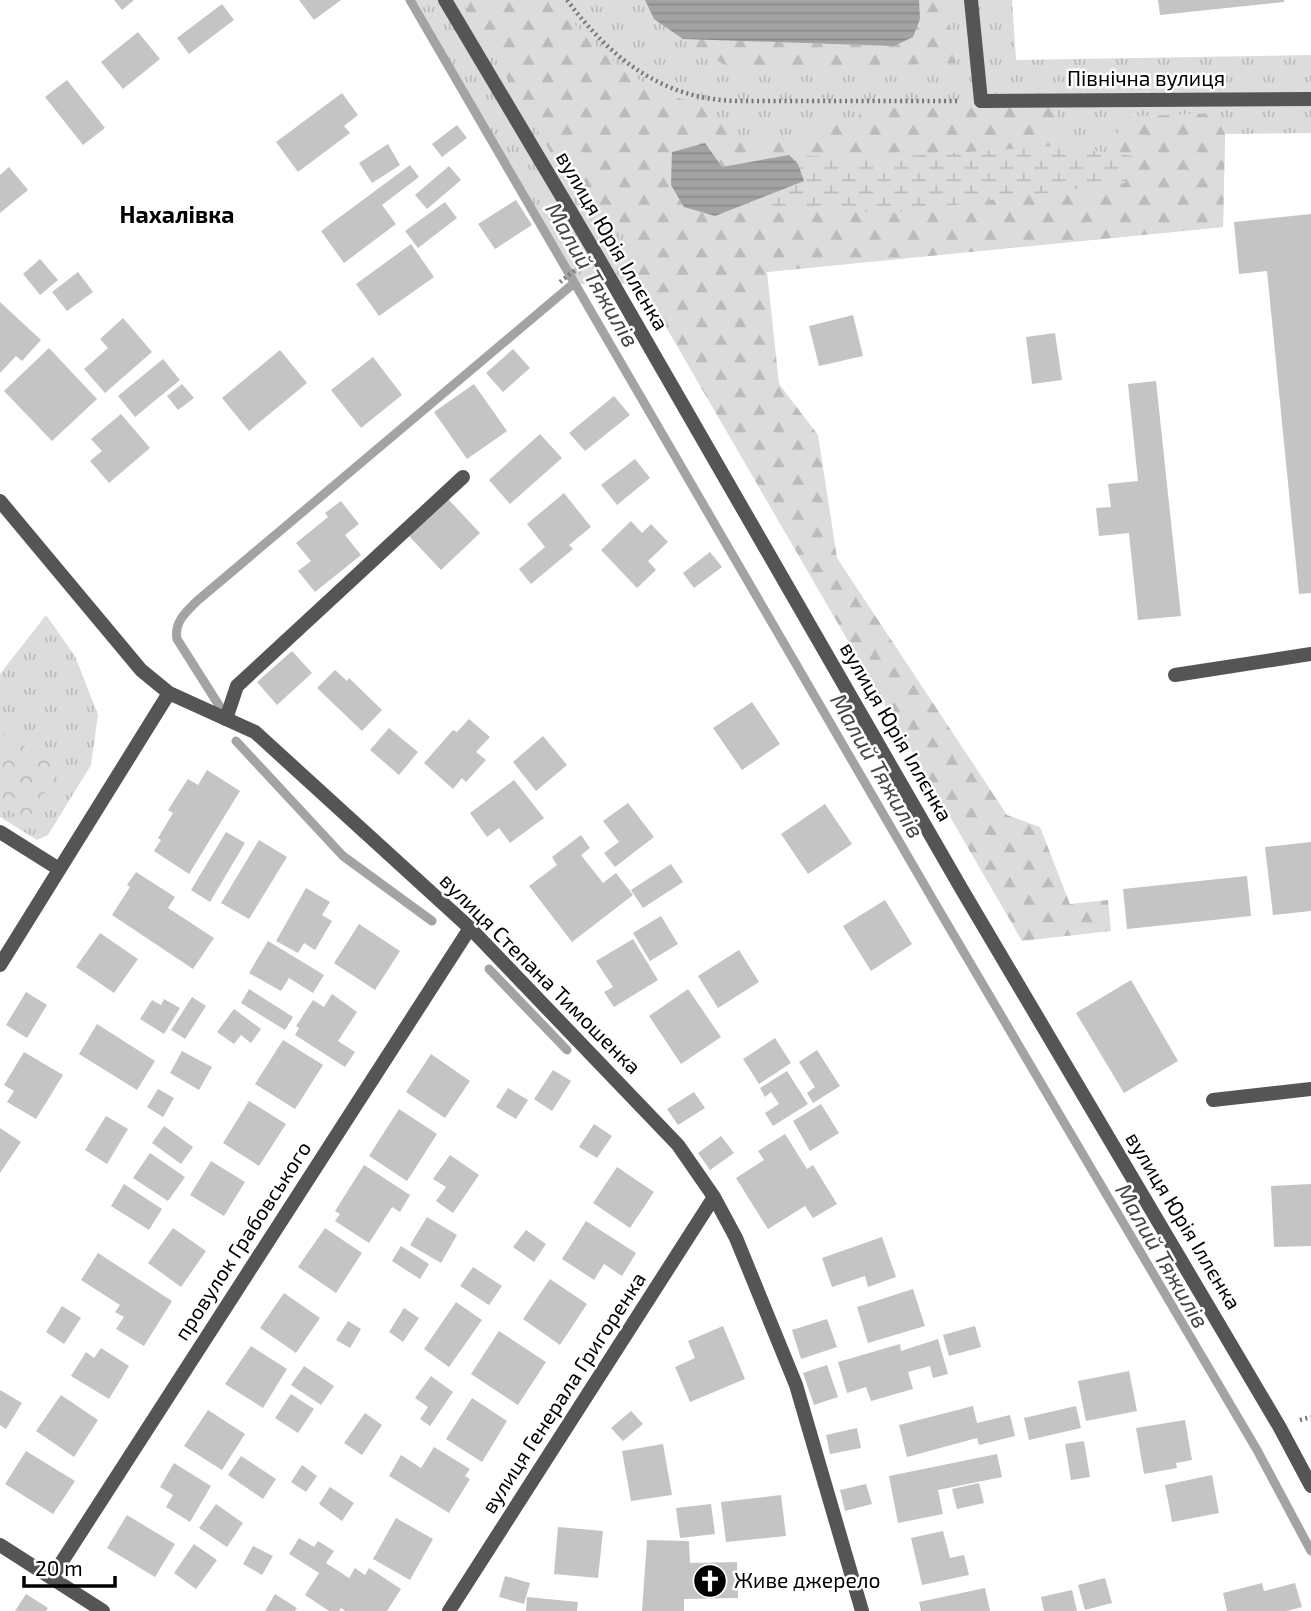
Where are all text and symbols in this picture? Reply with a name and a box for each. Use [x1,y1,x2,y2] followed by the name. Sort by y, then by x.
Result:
[1067,65,1225,91] street label: Північна вулиця
[551,146,675,335] street label: вулиця Юрія Іллєнка
[540,197,646,352] water label: Малий Тяжилів
[120,200,234,228] district label: Нахалівка
[835,637,959,826] street label: вулиця Юрія Іллєнка
[825,688,931,843] water label: Малий Тяжилів
[435,867,647,1079] street label: вулиця Степана Тимошенка
[1121,1127,1247,1314] street label: вулиця Юрія Іллєнка
[168,1136,316,1345] street label: провулок Грабовського
[1110,1178,1216,1333] water label: Малий Тяжилів
[475,1267,651,1518] street label: вулиця Генерала Григоренка
[24,1544,116,1588] scale bar
[35,1555,83,1580] text: 20 m
[691,1562,729,1600] church icon: Живе джерело
[734,1567,881,1592] place label: Живе джерело

